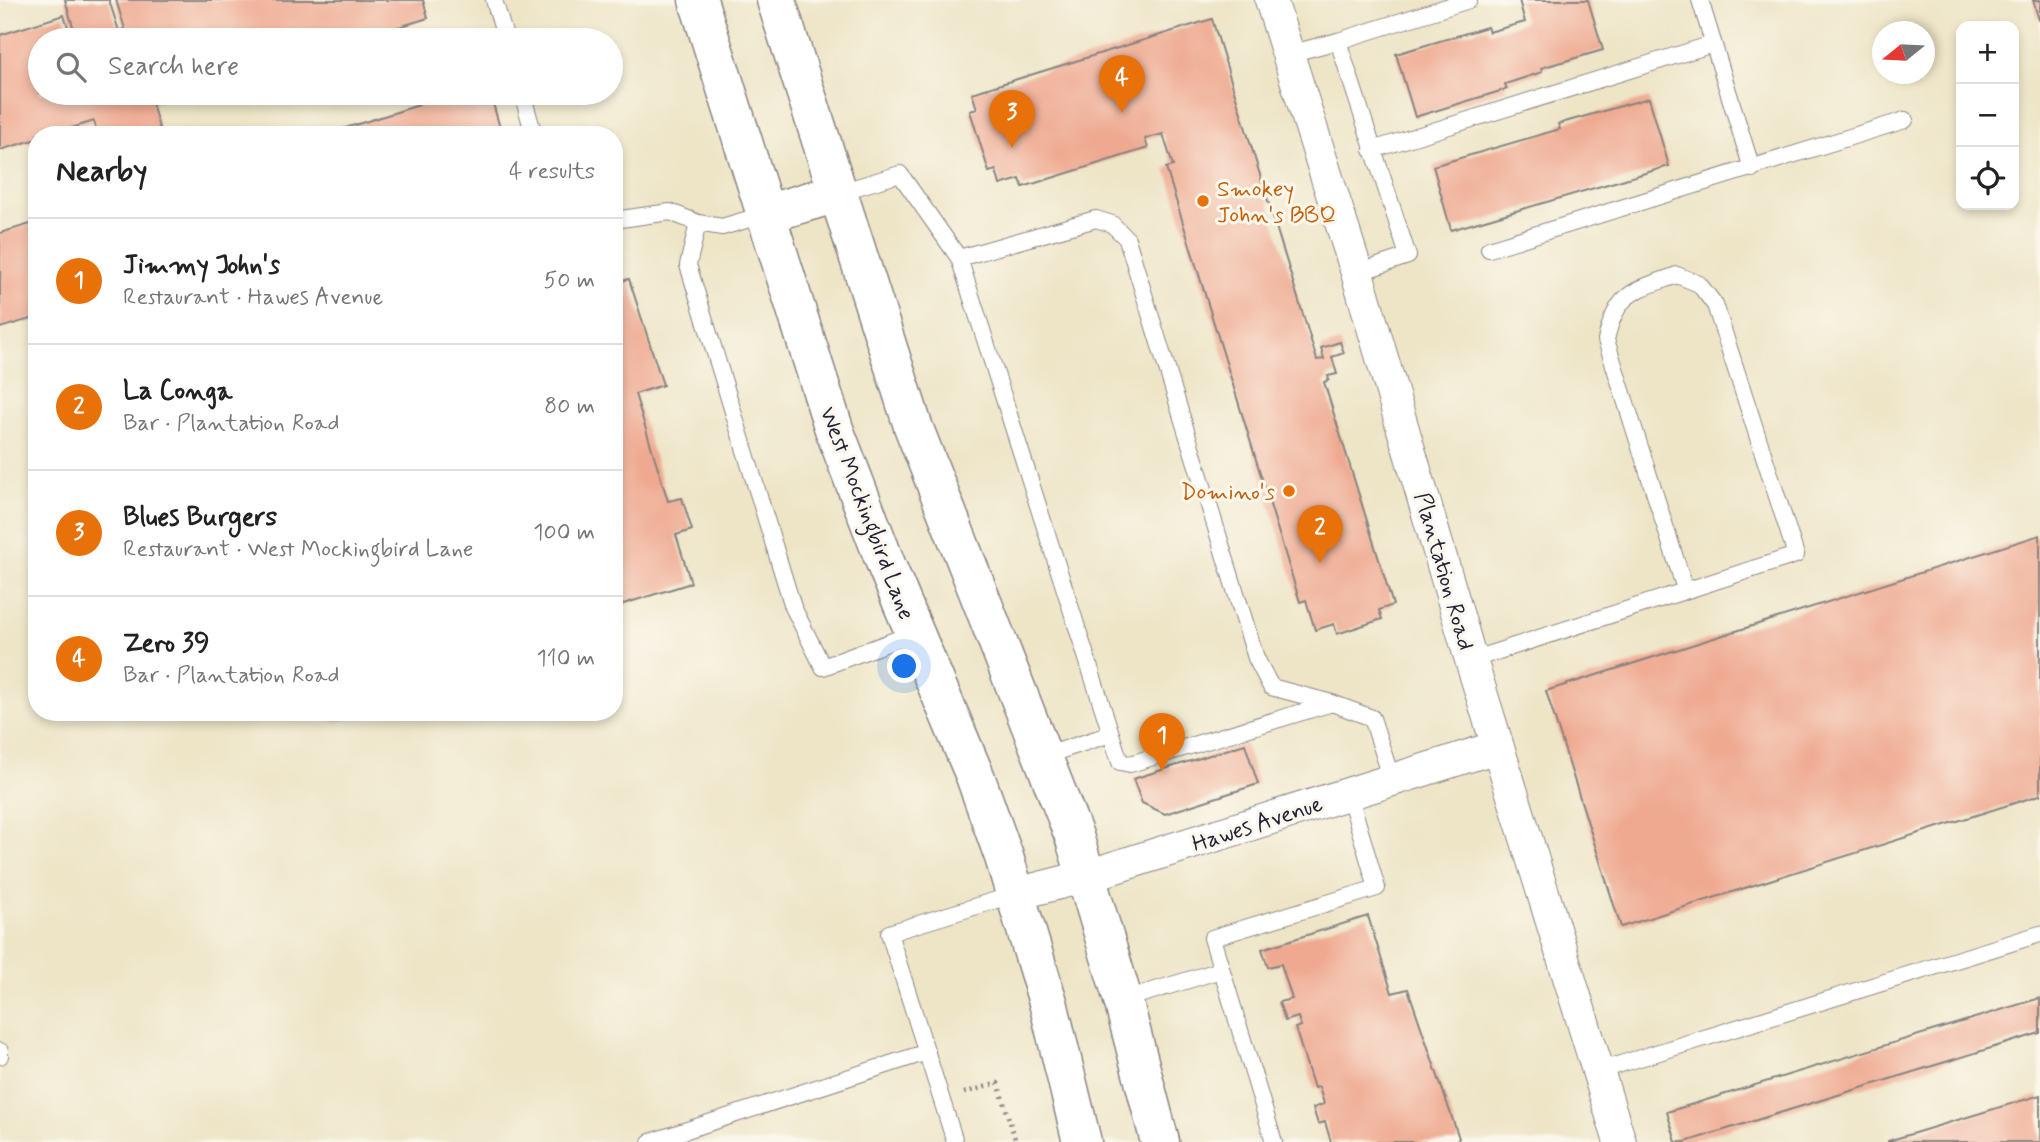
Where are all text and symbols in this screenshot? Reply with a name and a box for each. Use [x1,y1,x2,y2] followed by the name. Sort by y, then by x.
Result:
[1872,21,1935,84] north arrow
[1956,21,2019,210] map controls
[1956,21,2019,84] button: +
[28,28,623,105] search box
[52,48,90,86] icon: search
[108,50,239,84] text: Search here
[1099,55,1145,113] pin: 4
[1956,84,2019,147] button: −
[989,90,1035,148] pin: 3
[1956,147,2019,210] button: locate
[56,152,147,191] text: Nearby
[509,157,595,187] text: 4 results
[1217,175,1336,231] place label: Smokey John's BBQ
[1195,193,1211,209] marker: Smokey John's BBQ
[123,249,280,283] text: Jimmy John's
[74,266,84,296] text: 1
[544,266,595,296] text: 50 m
[123,283,383,313] text: Restaurant · Hawes Avenue
[123,375,232,409] text: La Conga
[73,392,85,422] text: 2
[544,392,595,422] text: 80 m
[810,403,921,625] street label: West Mockingbird Lane
[123,409,340,439] text: Bar · Plantation Road
[1181,478,1275,508] place label: Domino's
[1281,483,1297,499] marker: Domino's
[1406,489,1480,654] street label: Plantation Road
[123,501,277,535] text: Blues Burgers
[1297,505,1343,563] pin: 2
[74,518,84,548] text: 3
[533,518,595,548] text: 100 m
[123,535,473,565] text: Restaurant · West Mockingbird Lane
[123,627,209,661] text: Zero 39
[72,644,86,674] text: 4
[536,644,595,674] text: 110 m
[887,649,921,683] your location
[123,661,340,691] text: Bar · Plantation Road
[1139,713,1185,771] pin: 1
[1188,790,1327,860] street label: Hawes Avenue

